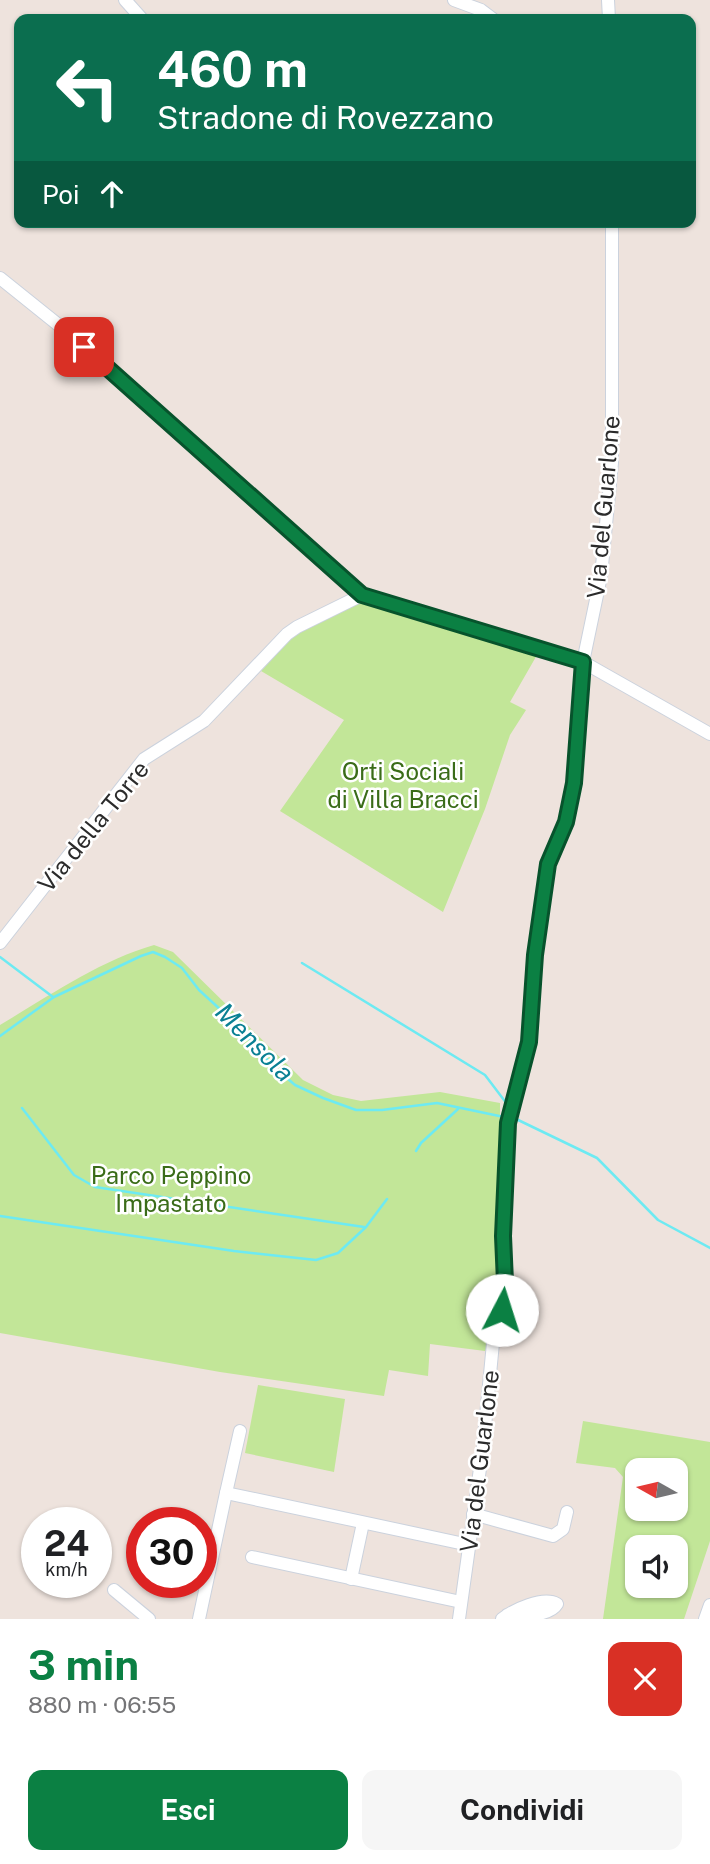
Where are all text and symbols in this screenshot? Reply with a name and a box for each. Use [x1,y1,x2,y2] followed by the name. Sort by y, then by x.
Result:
[157,40,308,98] text: 460 m
[42,42,133,133] icon: left
[157,99,494,136] text: Stradone di Rovezzano
[93,175,131,213] icon: ahead
[42,179,79,210] text: Poi
[54,317,114,377] pin
[65,328,103,366] icon: arrive
[581,414,625,600] street label: Via del Guarlone
[32,755,154,897] street label: Via della Torre
[327,757,479,813] park label: Orti Sociali di Villa Bracci
[209,996,301,1088] water label: Mensola
[91,1161,251,1217] park label: Parco Peppino Impastato
[465,1273,539,1347] position arrow
[454,1368,504,1554] street label: Via del Guarlone
[625,1458,688,1521] north arrow
[625,1458,688,1598] map controls
[126,1507,217,1598] speed limit sign: 30
[44,1523,89,1564] text: 24
[625,1535,688,1598] button: sound
[45,1559,88,1580] text: km/h
[28,1640,139,1689] text: 3 min
[608,1642,682,1716] button: close
[28,1691,176,1718] text: 880 m · 06:55
[28,1770,348,1850] button: Esci
[362,1770,682,1850] button: Condividi

